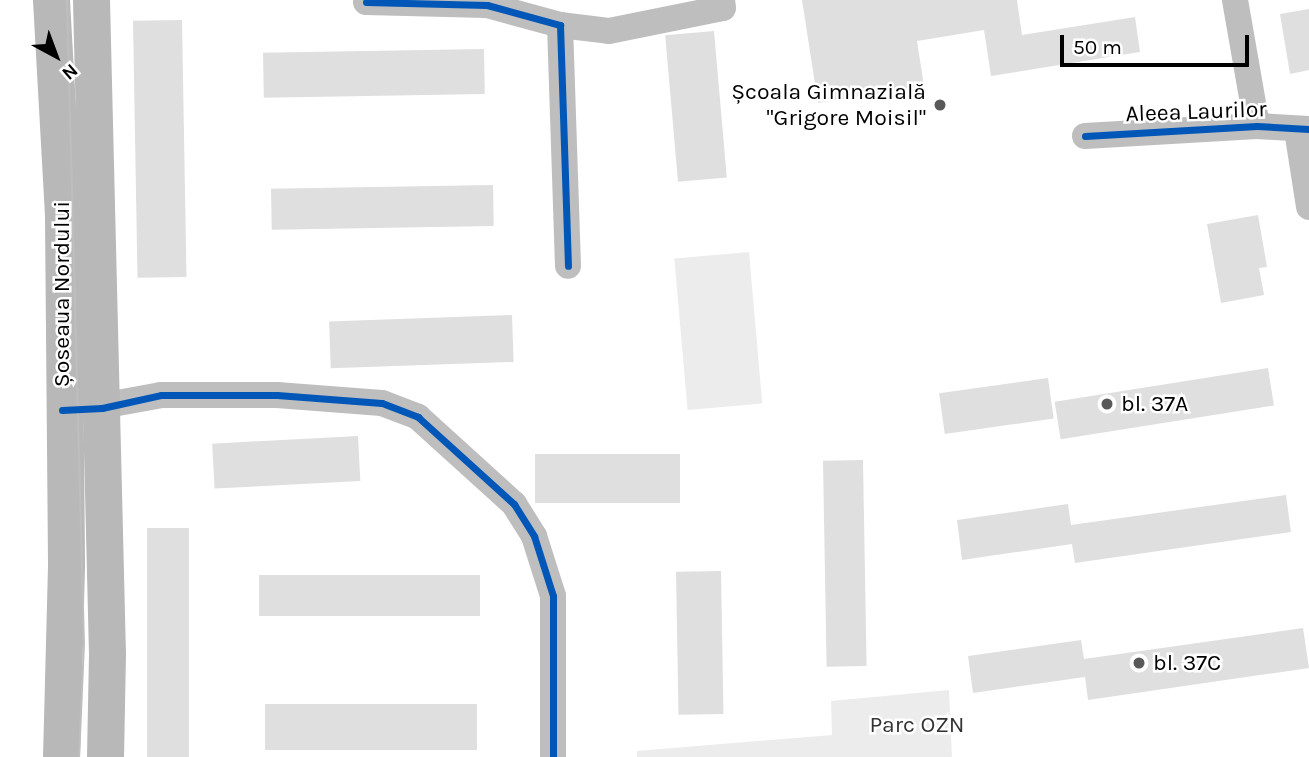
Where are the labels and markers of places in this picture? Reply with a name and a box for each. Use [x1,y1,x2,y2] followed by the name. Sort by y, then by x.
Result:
[731,78,926,132] place label: Școala Gimnazială "Grigore Moisil"
[932,97,948,113] marker: Școala Gimnazială "Grigore Moisil"
[1121,390,1188,418] place label: bl. 37A
[1099,396,1115,412] marker: bl. 37A
[1153,649,1221,677] place label: bl. 37C
[1131,655,1147,671] marker: bl. 37C

